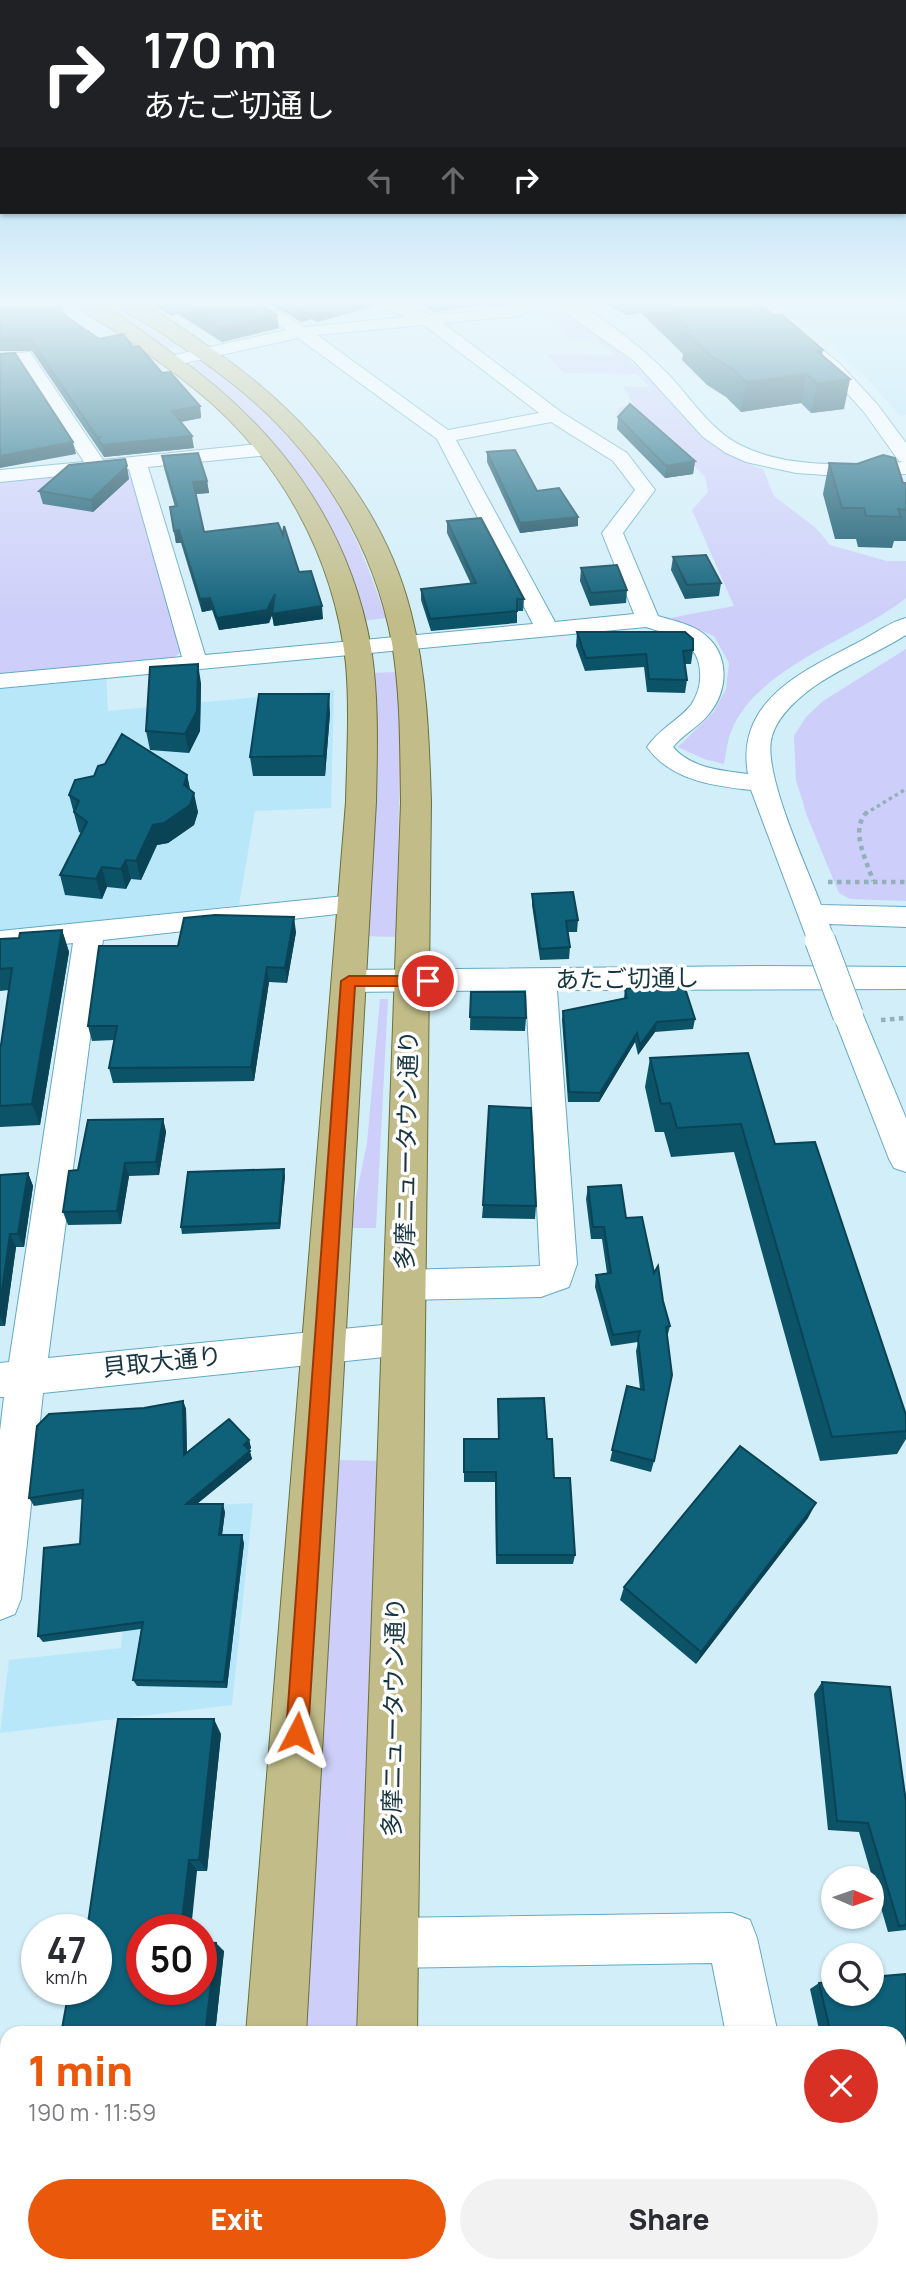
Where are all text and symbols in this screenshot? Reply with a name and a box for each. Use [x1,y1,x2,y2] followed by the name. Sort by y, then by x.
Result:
[143,16,277,83] text: 170 m
[28,28,119,119] icon: right
[143,83,335,127] text: あたご切通し
[361,161,399,199] icon: left
[434,161,472,199] icon: ahead
[507,161,545,199] icon: right
[398,951,458,1011] pin
[555,960,699,995] street label: あたご切通し
[409,962,447,1000] icon: arrive
[387,1030,424,1270] street label: 多摩ニュータウン通り
[100,1338,223,1383] street label: 貝取大通り
[374,1597,411,1837] street label: 多摩ニュータウン通り
[260,1696,334,1770] position arrow
[821,1866,884,1928] north arrow
[821,1866,884,2006] map controls
[126,1914,217,2005] speed limit sign: 50
[47,1926,86,1974] text: 47
[821,1943,884,2006] button: search
[46,1965,87,1989] text: km/h
[28,2041,133,2099] text: 1 min
[804,2049,878,2123] button: close
[28,2096,156,2128] text: 190 m · 11:59
[28,2179,446,2259] button: Exit
[460,2179,878,2259] button: Share

